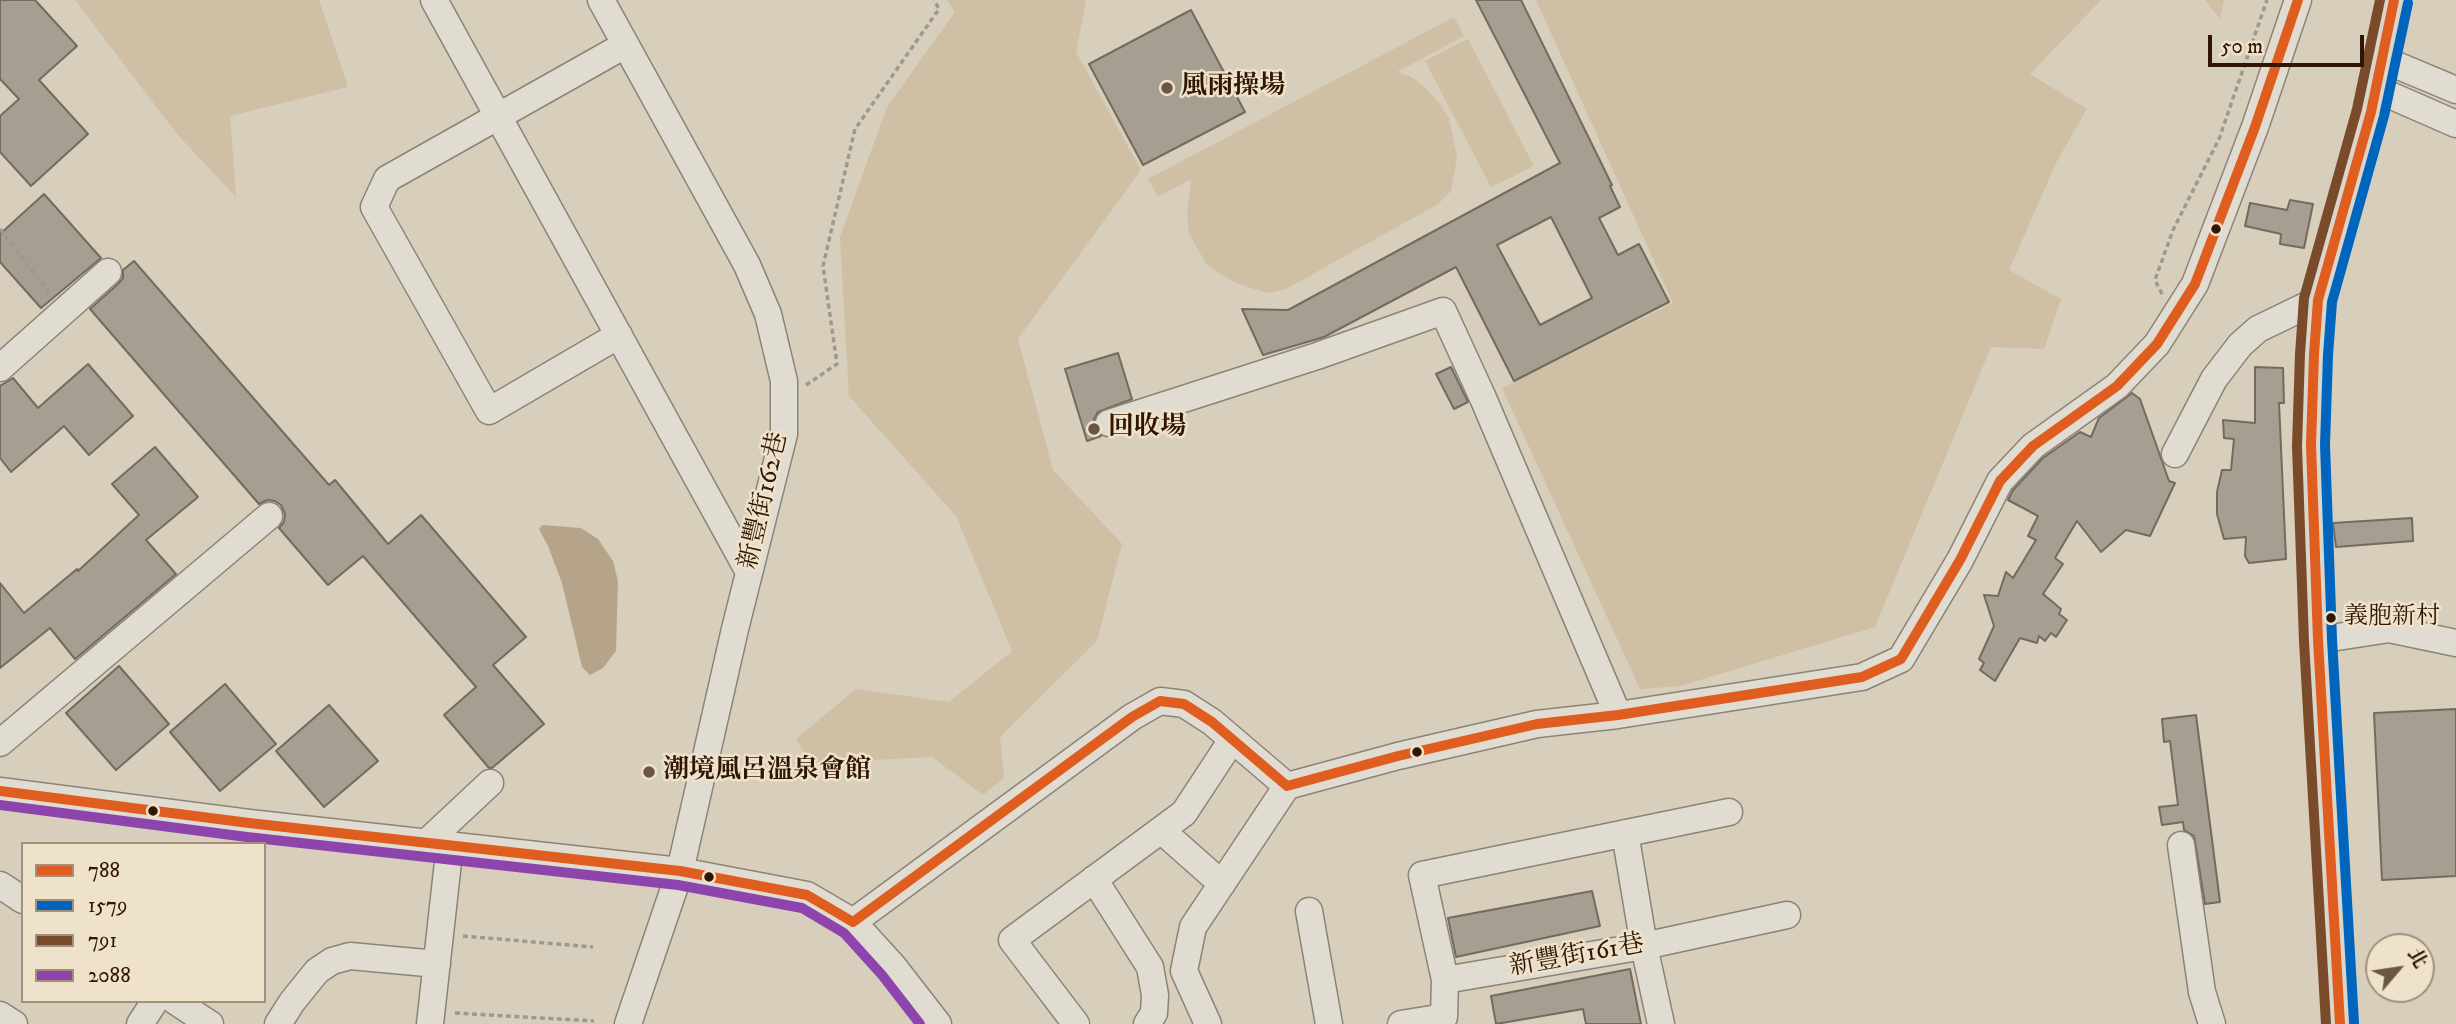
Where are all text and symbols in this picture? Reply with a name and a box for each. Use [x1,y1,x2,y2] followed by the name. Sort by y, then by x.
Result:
[2211,21,2367,65] scale bar
[2221,34,2263,60] text: 50 m
[1181,72,1285,104] place label: 風雨操場
[1159,80,1175,96] marker: 風雨操場
[2209,222,2223,236] unlabelled marker
[1108,413,1186,445] place label: 回收場
[1086,421,1102,437] marker: 回收場
[734,429,796,573] street label: 新豐街162巷
[2344,604,2440,632] place label: 義胞新村
[2324,611,2338,625] marker: 義胞新村
[1410,745,1424,759] unlabelled marker
[663,756,871,788] place label: 潮境風呂溫泉會館
[641,764,657,780] marker: 潮境風呂溫泉會館
[146,804,160,818] unlabelled marker
[21,842,266,1003] legend
[88,858,120,884] text: 788
[702,870,716,884] unlabelled marker
[88,893,128,919] text: 1579
[88,928,117,954] text: 791
[1507,930,1647,984] street label: 新豐街161巷
[2365,933,2435,1003] north arrow
[2402,945,2432,972] text: 北
[88,963,131,989] text: 2088

